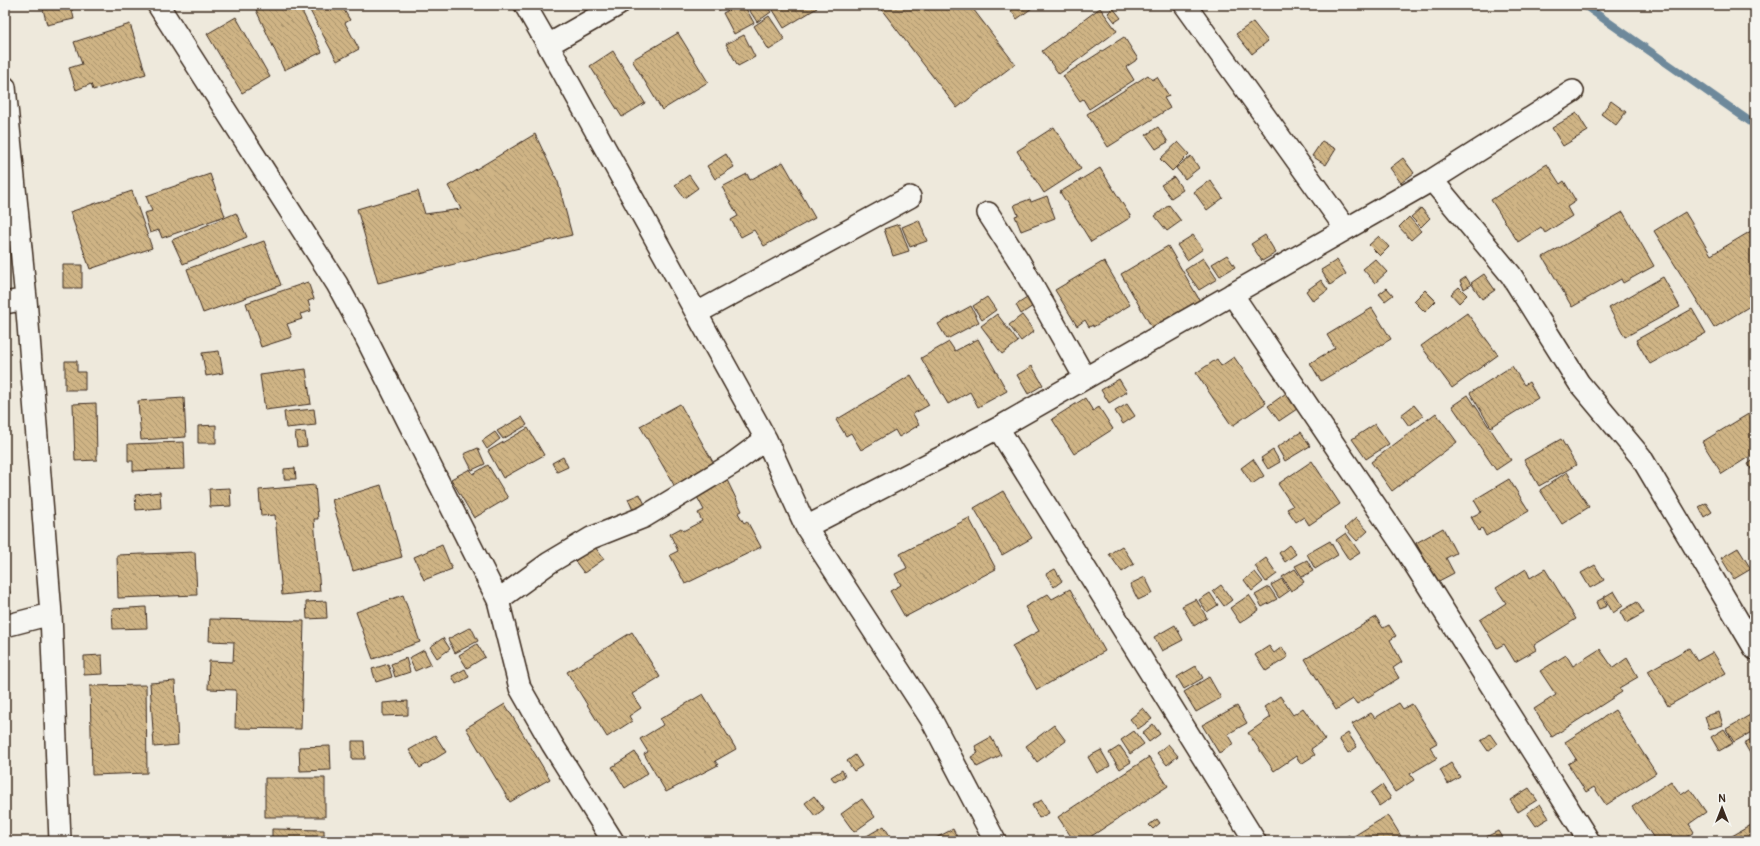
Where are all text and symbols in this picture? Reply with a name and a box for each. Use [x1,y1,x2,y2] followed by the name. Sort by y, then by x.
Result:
[1702,788,1742,828] north arrow
[1718,792,1726,805] text: N

